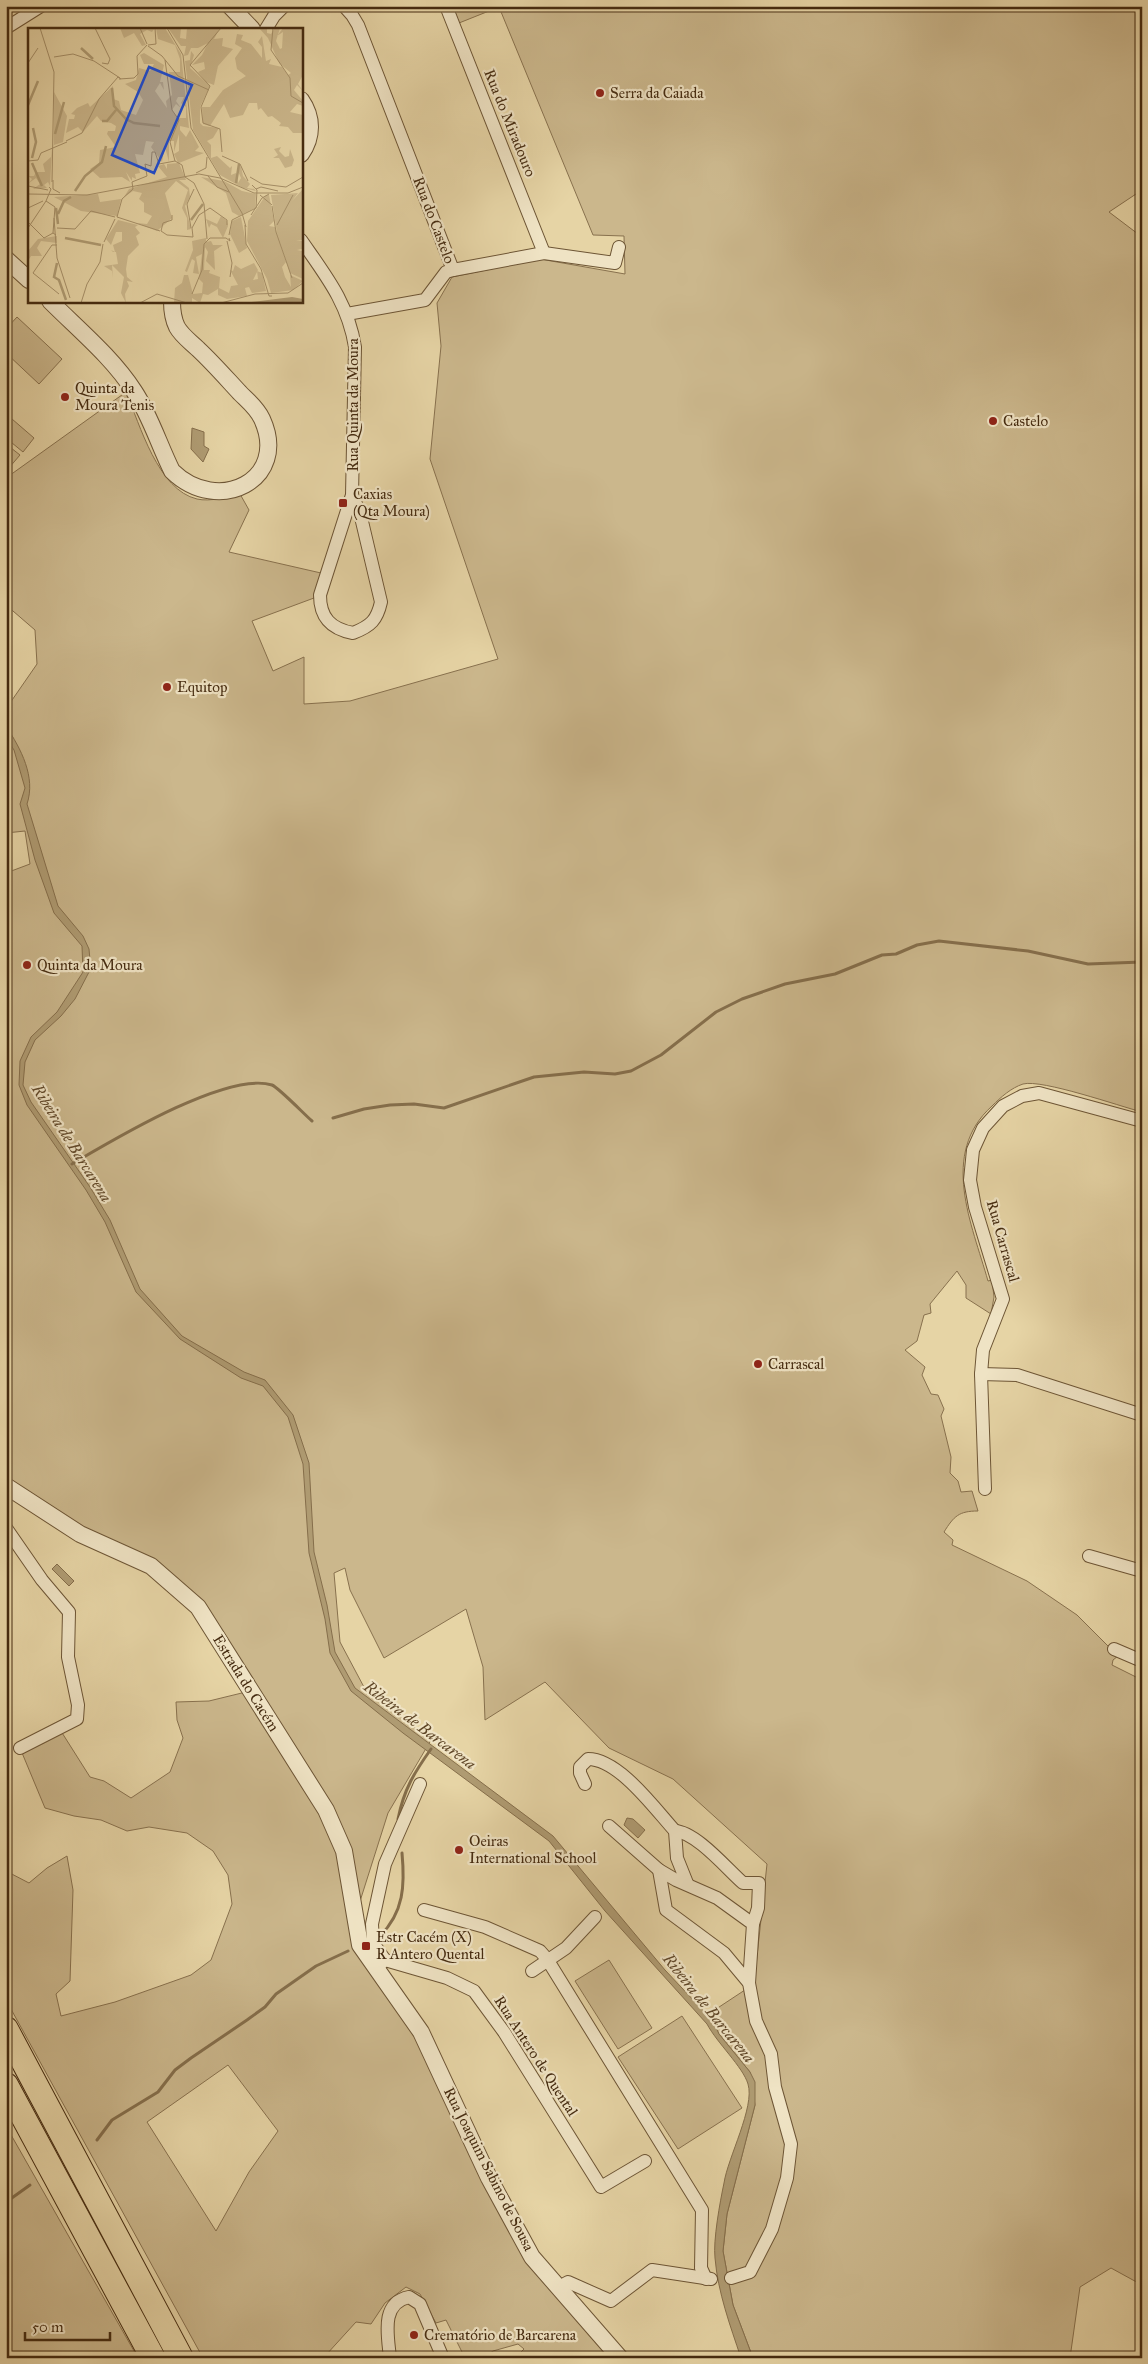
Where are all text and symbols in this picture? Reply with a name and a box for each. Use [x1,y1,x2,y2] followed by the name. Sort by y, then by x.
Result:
[28,28,302,302] inset map
[480,67,540,180] street label: Rua do Miradouro
[610,84,704,102] place label: Serra da Caiada
[594,87,606,99] marker: Serra da Caiada
[409,174,459,266] street label: Rua do Castelo
[344,338,362,472] street label: Rua Quinta da Moura
[75,379,154,414] place label: Quinta da Moura Tenis
[59,391,71,403] marker: Quinta da Moura Tenis
[1003,412,1049,430] place label: Castelo
[987,415,999,427] marker: Castelo
[353,485,430,521] place label: Caxias (Qta Moura)
[337,497,349,509] marker: Caxias (Qta Moura)
[177,678,227,697] place label: Equitop
[161,681,173,693] marker: Equitop
[37,956,143,974] place label: Quinta da Moura
[21,959,33,971] marker: Quinta da Moura
[28,1080,116,1206] water label: Ribeira de Barcarena
[983,1198,1024,1285] street label: Rua Carrascal
[768,1355,825,1373] place label: Carrascal
[752,1358,764,1370] marker: Carrascal
[209,1631,283,1735] street label: Estrada do Cacém
[359,1676,480,1774] water label: Ribeira de Barcarena
[469,1832,597,1867] place label: Oeiras International School
[453,1844,465,1856] marker: Oeiras International School
[376,1928,485,1963] place label: Estr Cacém (X) R Antero Quental
[360,1940,372,1952] marker: Estr Cacém (X) R Antero Quental
[658,1949,759,2067] water label: Ribeira de Barcarena
[490,1992,582,2120] street label: Rua Antero de Quental
[439,2084,538,2255] street label: Rua Joaquim Sabino de Sousa
[25,2309,110,2341] scale bar
[32,2318,64,2336] text: 50 m
[424,2326,577,2344] place label: Crematório de Barcarena
[408,2329,420,2341] marker: Crematório de Barcarena

